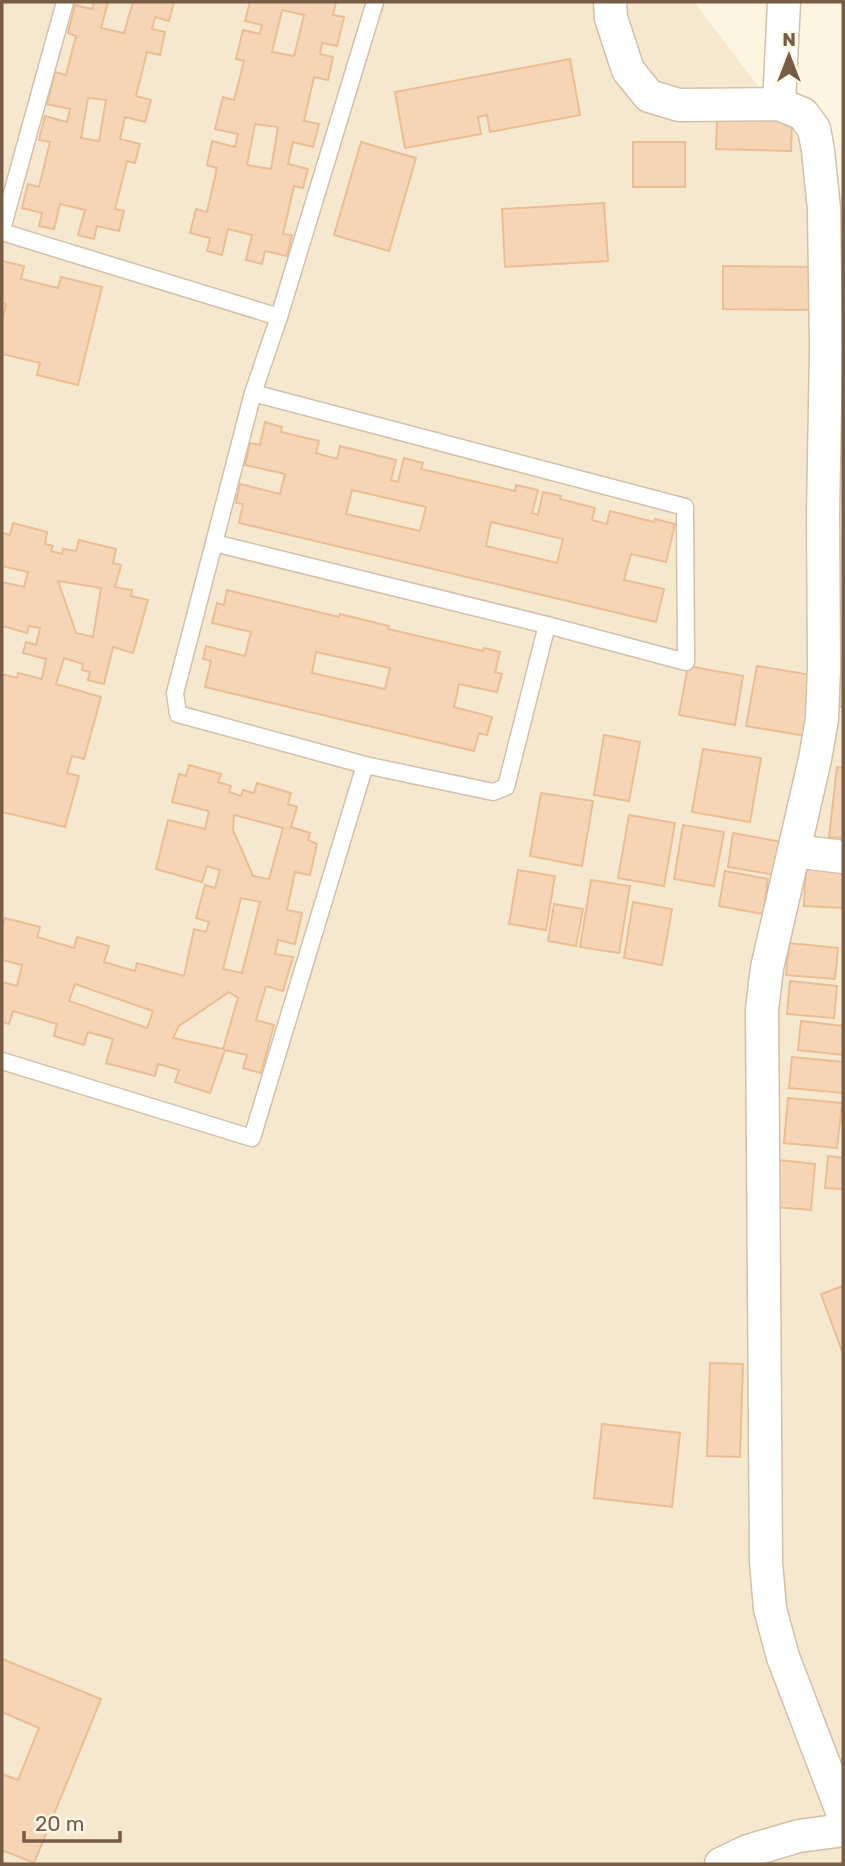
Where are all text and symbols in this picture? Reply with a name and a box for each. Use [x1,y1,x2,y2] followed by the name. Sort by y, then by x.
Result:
[754,21,824,91] north arrow
[782,28,796,51] text: N
[24,1800,121,1844] scale bar
[35,1811,84,1836] text: 20 m

